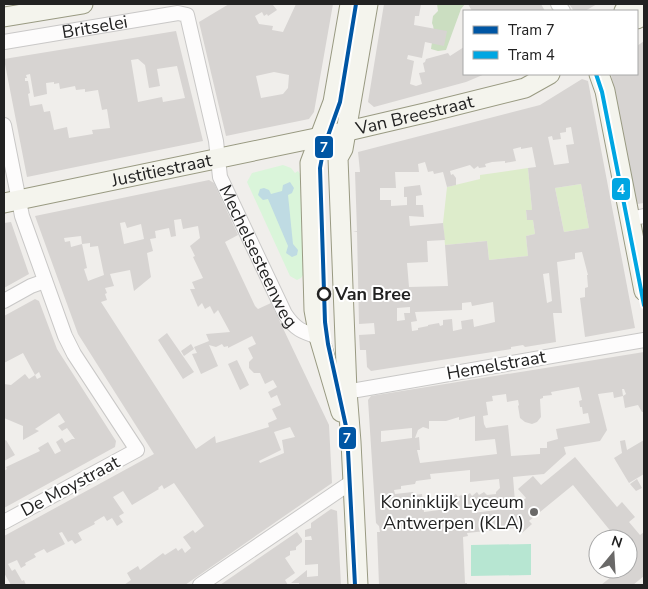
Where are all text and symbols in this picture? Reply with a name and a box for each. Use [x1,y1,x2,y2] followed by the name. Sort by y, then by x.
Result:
[60,10,129,44] street label: Britselei
[463,10,638,75] legend
[508,20,555,40] text: Tram 7
[508,45,555,65] text: Tram 4
[353,89,477,141] street label: Van Breestraat
[314,135,334,159] line badge: 7
[320,138,328,157] text: 7
[108,148,215,192] street label: Justitiestraat
[611,177,631,201] line badge: 4
[617,180,626,199] text: 4
[213,181,303,333] street label: Mechelsesteenweg
[334,282,411,306] place label: Van Bree
[317,287,331,301] marker: Van Bree
[445,344,548,386] street label: Hemelstraat
[338,426,357,450] line badge: 7
[343,429,351,448] text: 7
[16,450,124,522] street label: De Moystraat
[381,490,524,535] place label: Koninklijk Lyceum Antwerpen (KLA)
[528,506,540,518] marker: Koninklijk Lyceum Antwerpen (KLA)
[588,529,638,579] north arrow
[609,531,625,553] text: N

